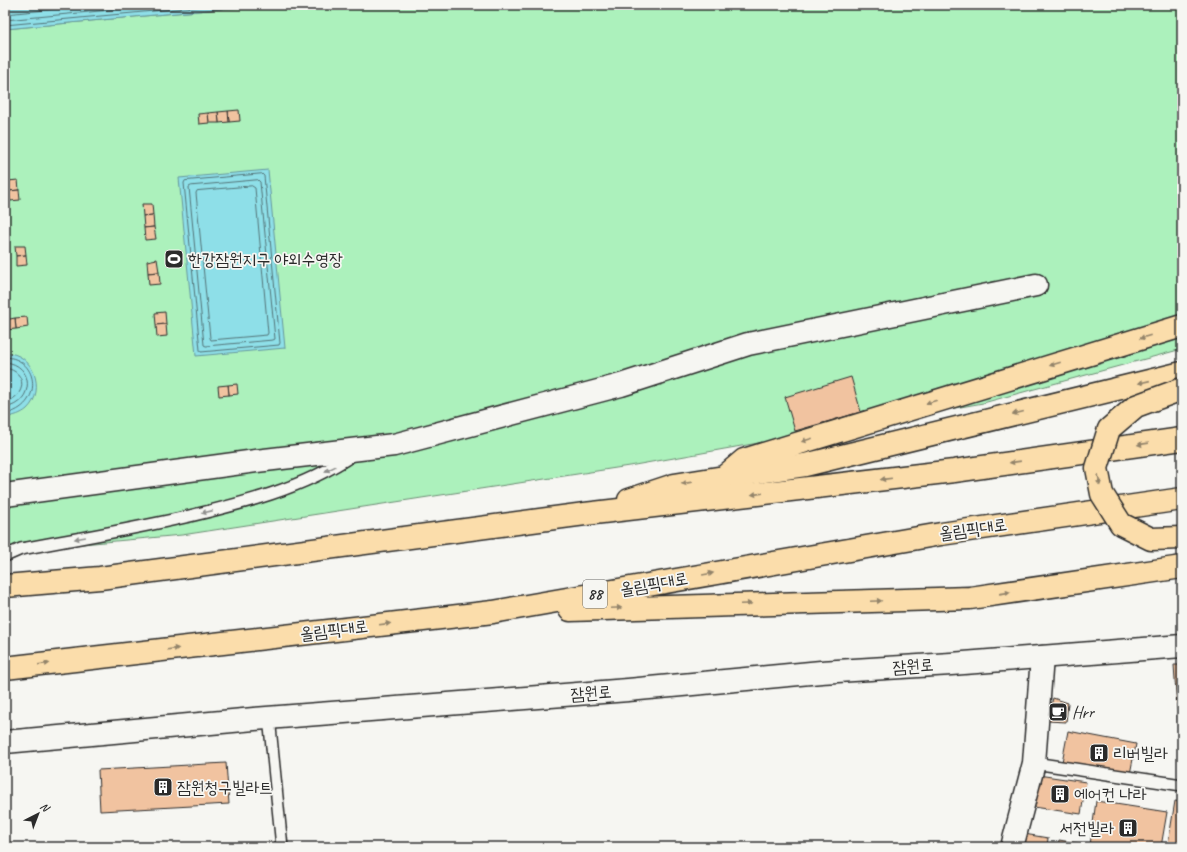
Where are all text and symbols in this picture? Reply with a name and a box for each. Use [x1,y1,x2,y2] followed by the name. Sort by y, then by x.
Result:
[163,248,185,270] sports icon: 한강잠원지구 야외수영장
[188,249,343,270] place label: 한강잠원지구 야외수영장
[1138,334,1150,340] one-way arrow
[1049,361,1061,367] one-way arrow
[1138,380,1150,386] one-way arrow
[925,399,937,405] one-way arrow
[1011,410,1024,416] one-way arrow
[801,437,813,443] one-way arrow
[1137,441,1149,447] one-way arrow
[1009,459,1021,465] one-way arrow
[324,466,335,472] one-way arrow
[1096,474,1102,486] one-way arrow
[880,476,892,482] one-way arrow
[681,480,693,486] one-way arrow
[751,491,763,497] one-way arrow
[201,509,214,515] one-way arrow
[938,514,1008,544] street label: 올림픽대로
[74,536,86,542] one-way arrow
[618,568,690,600] street label: 올림픽대로
[701,571,714,577] one-way arrow
[583,580,607,608] road number: 88
[999,590,1011,596] one-way arrow
[870,598,883,604] one-way arrow
[740,601,752,608] one-way arrow
[610,605,623,611] one-way arrow
[299,615,369,645] street label: 올림픽대로
[379,621,392,627] one-way arrow
[167,646,179,652] one-way arrow
[892,654,934,678] street label: 잠원로
[38,660,50,667] one-way arrow
[570,681,612,705] street label: 잠원로
[1047,701,1069,723] cafe icon: Hrr
[1072,702,1096,723] place label: Hrr
[1088,742,1110,764] building icon: 리버빌라
[1113,743,1168,764] place label: 리버빌라
[152,776,174,798] building icon: 잠원청구빌라트
[177,777,273,798] place label: 잠원청구빌라트
[1049,783,1071,805] building icon: 에어컨 나라
[1074,784,1147,805] place label: 에어컨 나라
[18,794,58,834] north arrow
[37,799,54,816] text: N
[1117,817,1139,839] building icon: 서전빌라
[1059,818,1114,839] place label: 서전빌라

